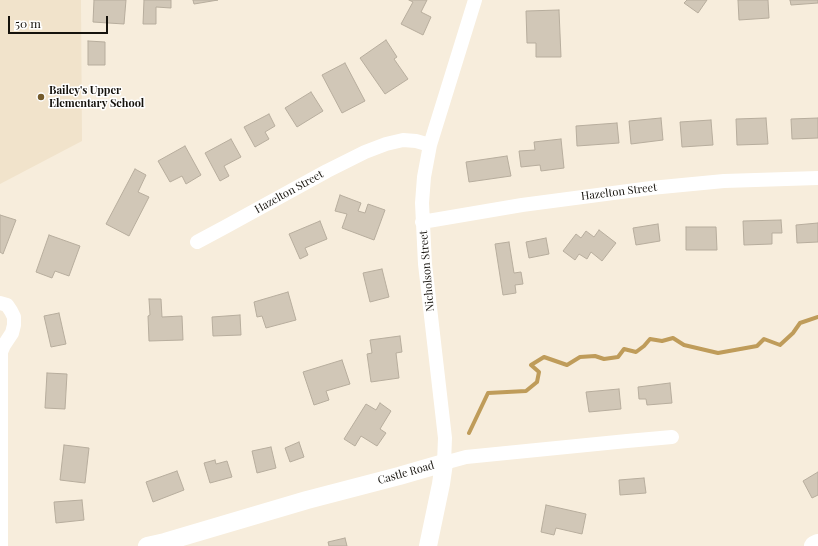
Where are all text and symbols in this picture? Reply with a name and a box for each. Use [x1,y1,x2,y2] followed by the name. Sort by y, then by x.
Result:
[10,8,110,34] scale bar
[15,15,41,31] text: 50 m
[49,84,144,110] place label: Bailey's Upper Elementary School
[36,92,46,102] marker: Bailey's Upper Elementary School
[252,168,326,216] street label: Hazelton Street
[580,181,658,203] street label: Hazelton Street
[417,230,437,312] street label: Nicholson Street
[376,459,436,487] street label: Castle Road

